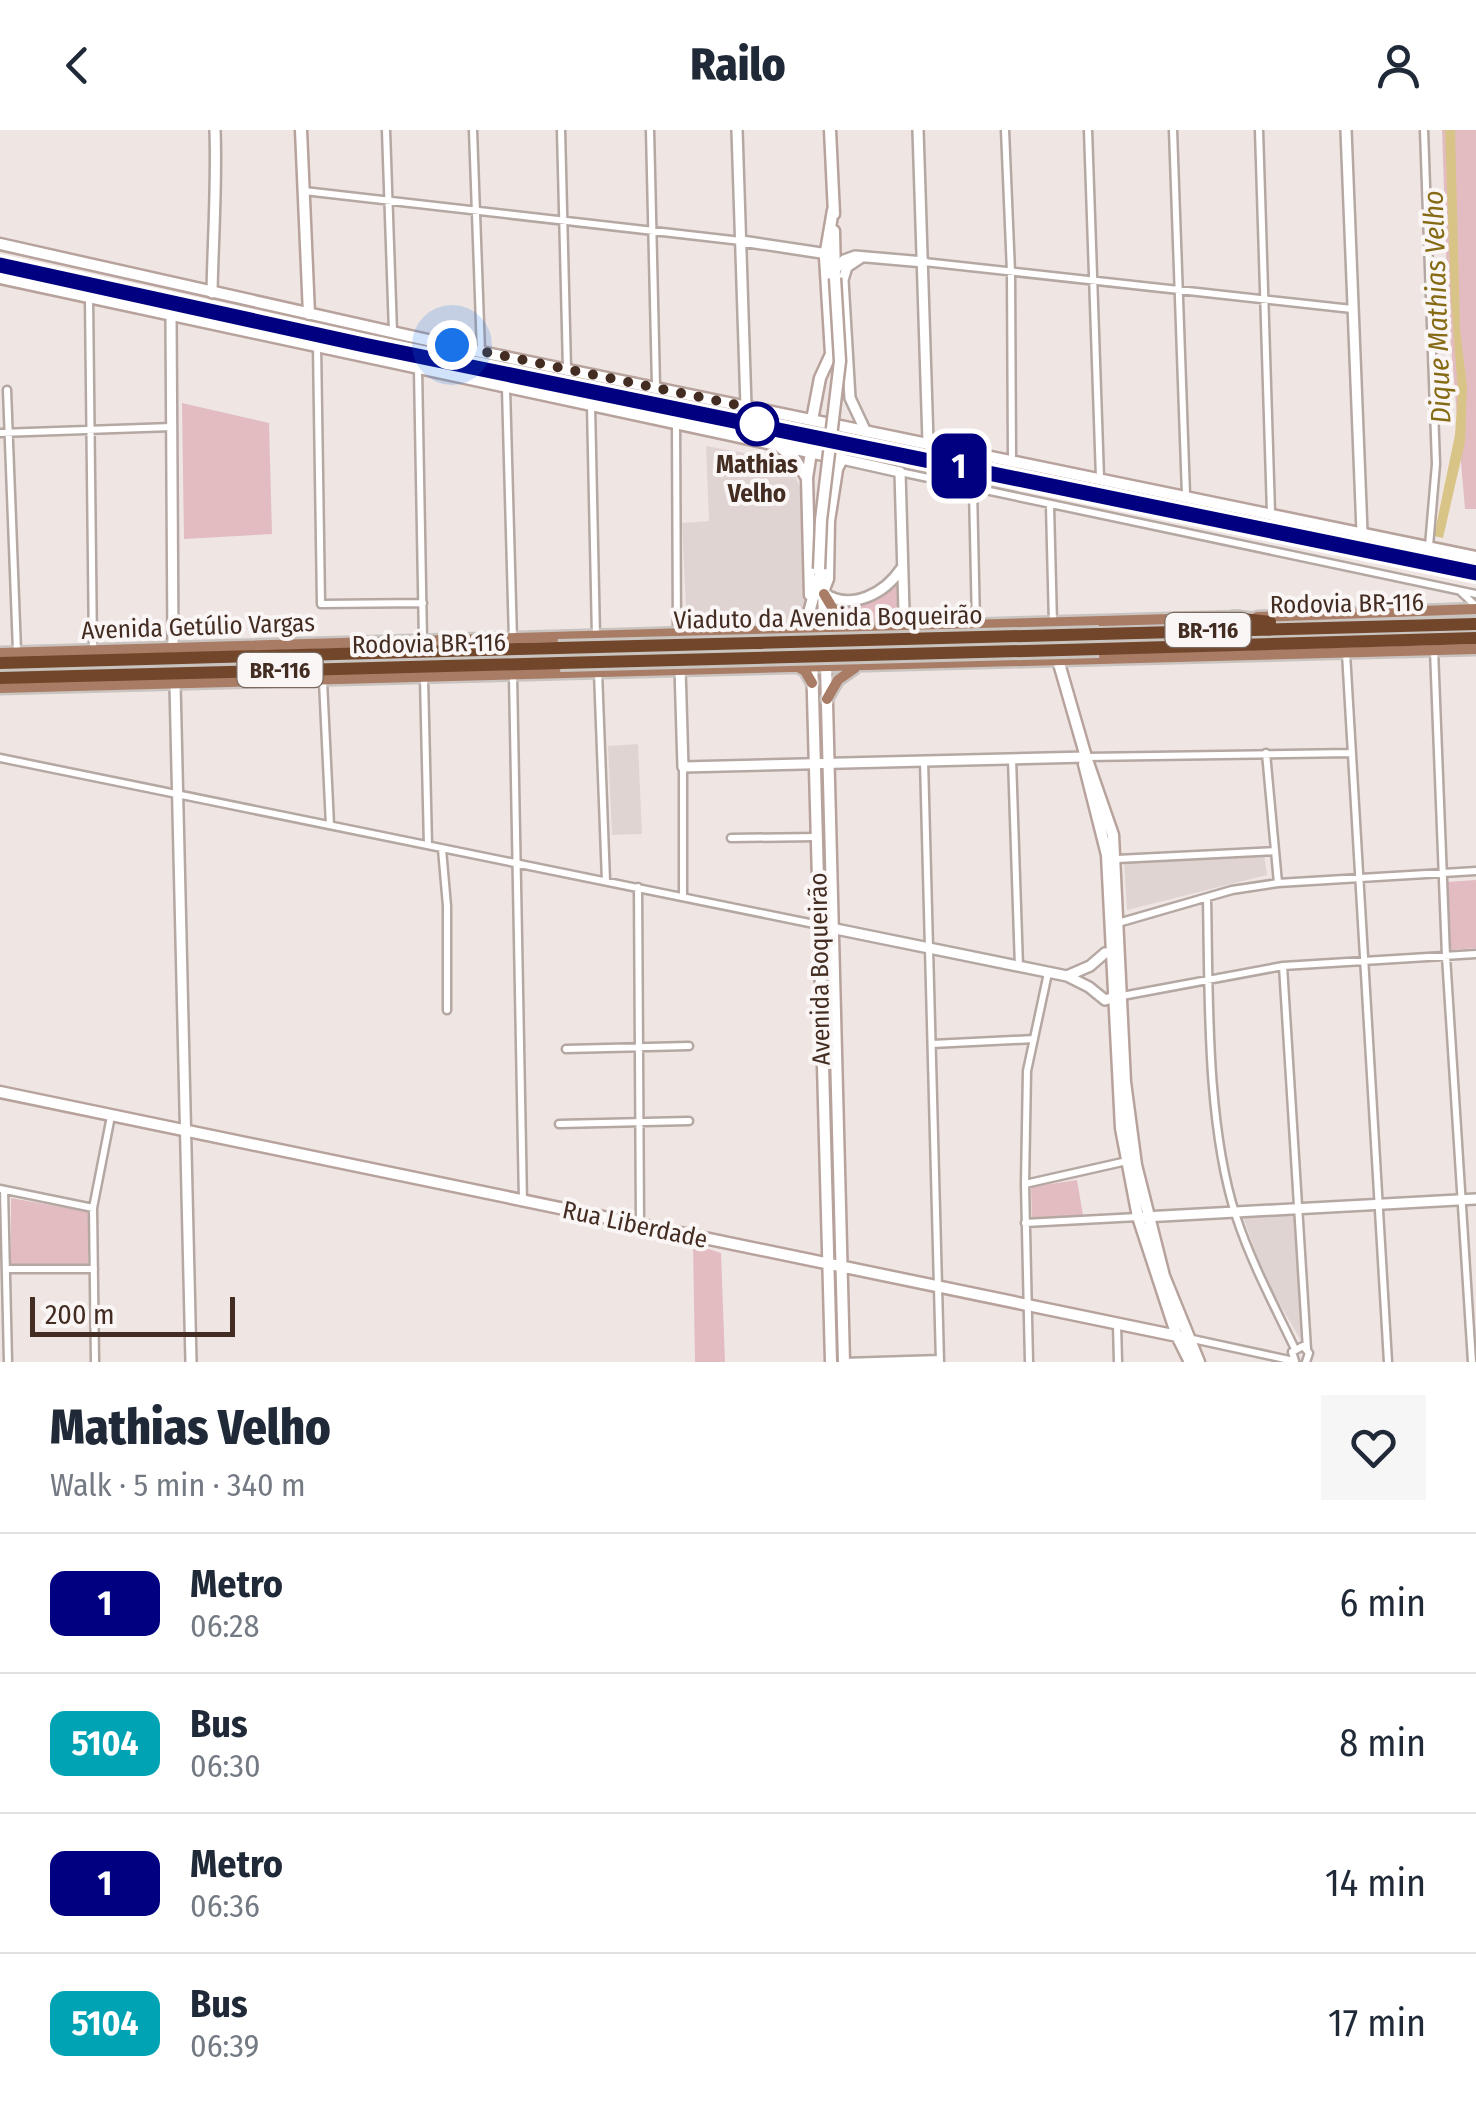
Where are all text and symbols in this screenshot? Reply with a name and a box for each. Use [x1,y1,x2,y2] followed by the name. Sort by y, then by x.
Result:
[50,38,105,93] icon: back
[690,38,786,92] text: Railo
[1371,38,1426,93] icon: person
[1416,190,1458,424] water label: Dique Mathias Velho
[427,320,477,370] your location
[736,403,778,445] marker: Mathias Velho
[926,434,992,498] line badge: 1
[952,445,966,487] text: 1
[716,450,798,509] place label: Mathias Velho
[1270,588,1424,620] street label: Rodovia BR-116
[673,600,983,636] street label: Viaduto da Avenida Boqueirão
[81,608,315,646] street label: Avenida Getúlio Vargas
[1166,613,1250,647] road number: BR-116
[352,628,506,660] street label: Rodovia BR-116
[238,653,322,687] road number: BR-116
[803,872,837,1066] street label: Avenida Boqueirão
[560,1195,710,1255] street label: Rua Liberdade
[30,1292,235,1336] scale bar
[45,1298,115,1331] text: 200 m
[1321,1395,1426,1500] button: heart
[50,1399,331,1457] text: Mathias Velho
[50,1466,306,1504] text: Walk · 5 min · 340 m
[190,1561,283,1607] text: Metro
[1339,1580,1426,1626] text: 6 min
[98,1582,112,1624] text: 1
[190,1607,259,1645] text: 06:28
[190,1701,248,1747] text: Bus
[1339,1720,1426,1766] text: 8 min
[71,1722,139,1764] text: 5104
[190,1747,261,1785] text: 06:30
[190,1841,283,1887] text: Metro
[1325,1860,1426,1906] text: 14 min
[98,1862,112,1904] text: 1
[190,1887,260,1925] text: 06:36
[190,1981,248,2027] text: Bus
[1328,2000,1426,2046] text: 17 min
[71,2002,139,2044] text: 5104
[190,2027,259,2065] text: 06:39

